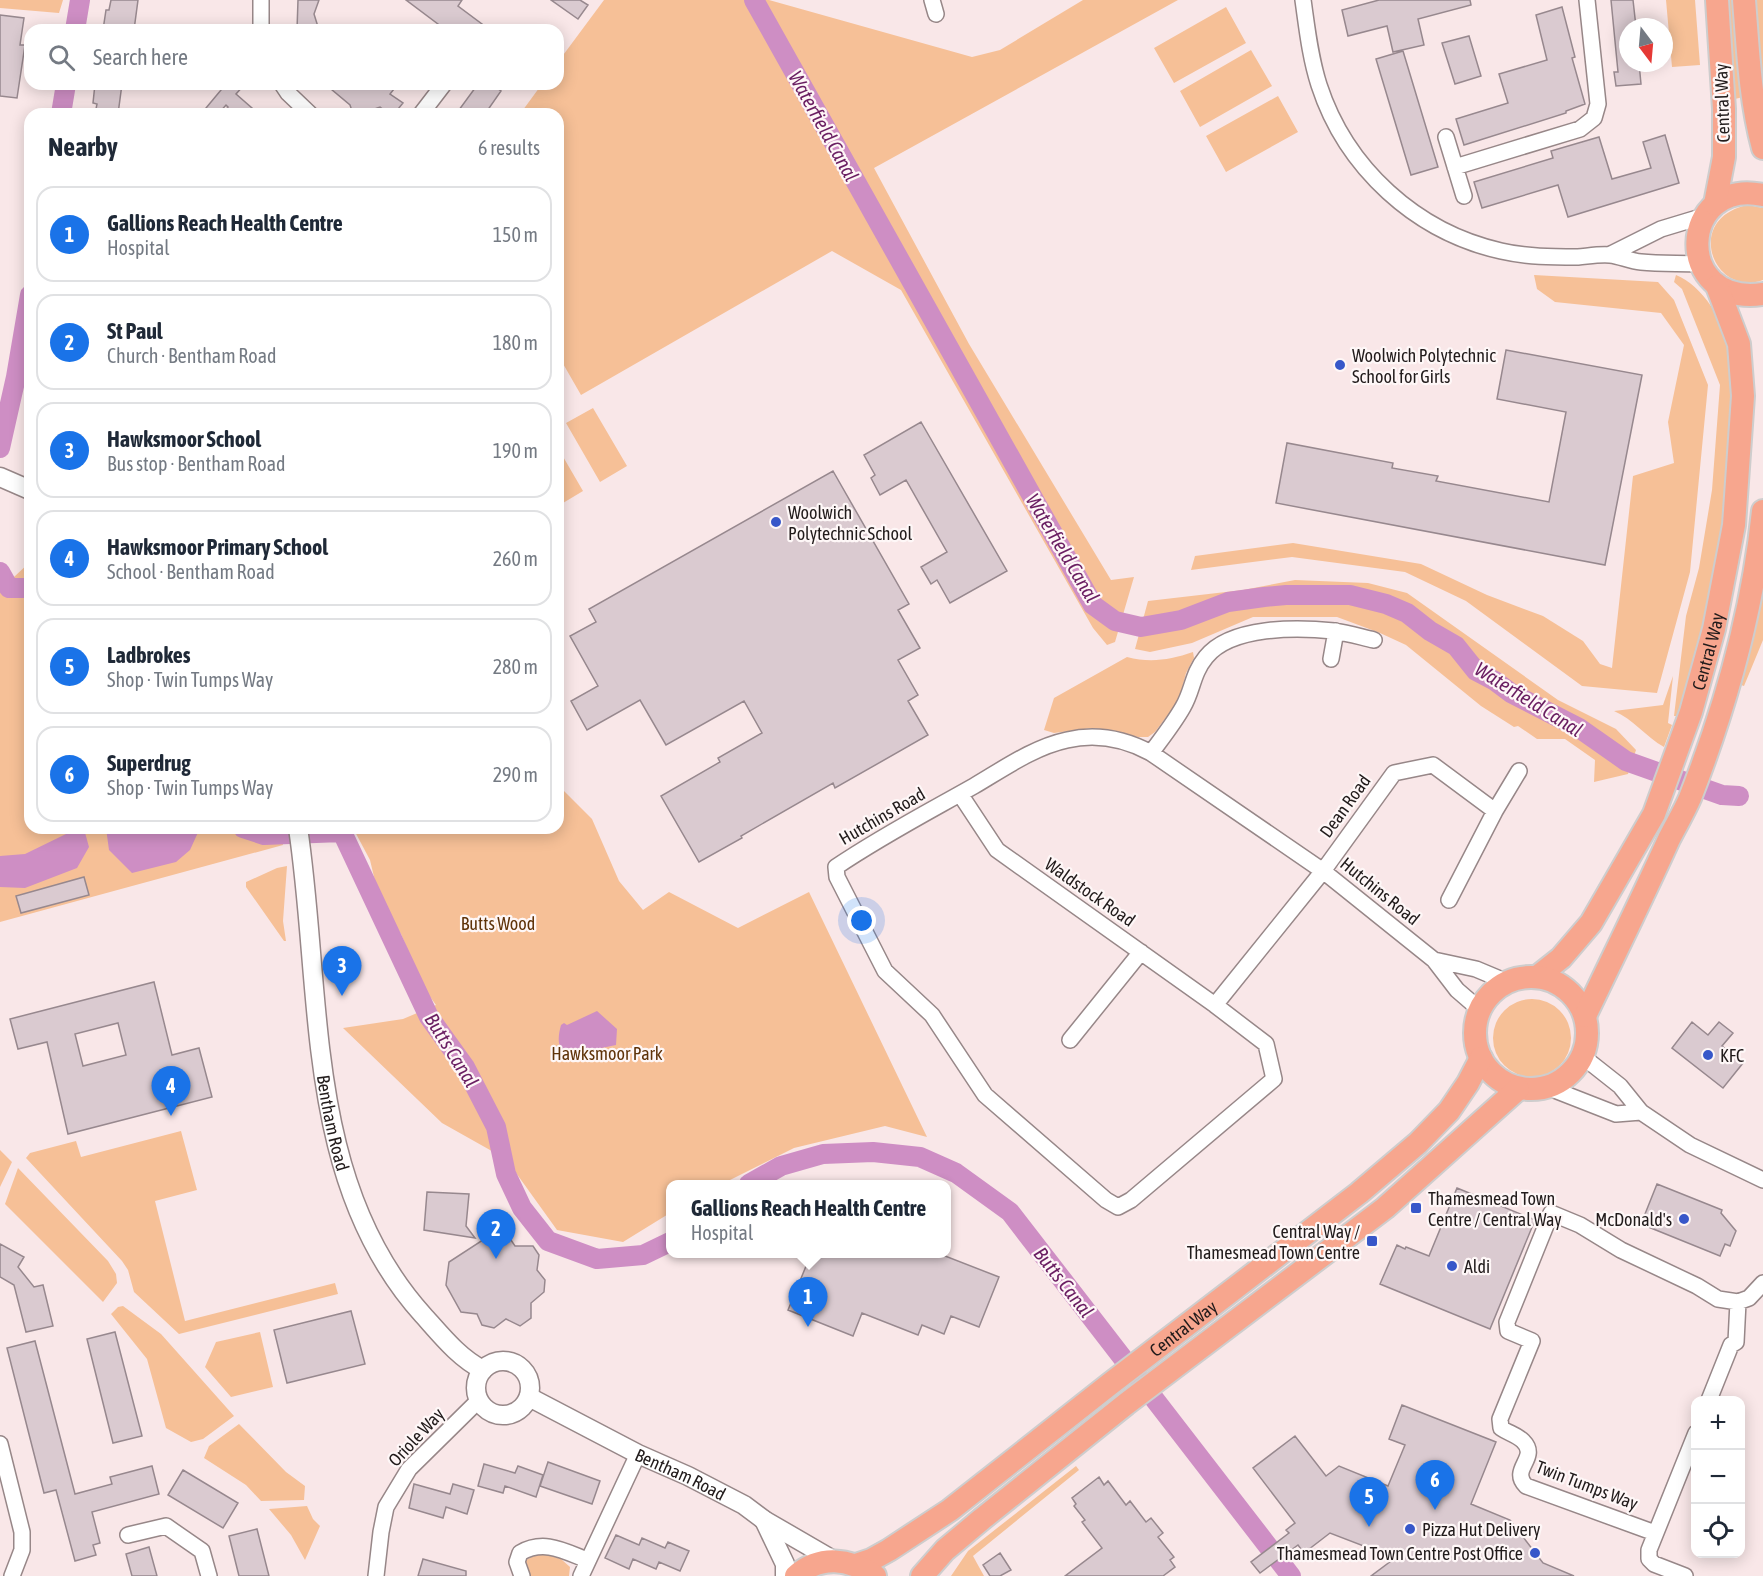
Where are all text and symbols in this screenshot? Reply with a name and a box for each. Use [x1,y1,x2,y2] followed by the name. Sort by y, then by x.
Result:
[1619,18,1673,72] north arrow
[24,24,564,90] search box
[45,41,78,74] icon: search
[93,44,188,70] text: Search here
[1710,63,1734,143] street label: Central Way
[784,67,864,185] water label: Waterfield Canal
[48,132,118,162] text: Nearby
[478,136,540,159] text: 6 results
[107,210,343,236] text: Gallions Reach Health Centre
[65,223,74,246] text: 1
[493,223,538,246] text: 150 m
[107,236,170,259] text: Hospital
[107,318,163,344] text: St Paul
[65,331,74,354] text: 2
[493,331,538,354] text: 180 m
[107,344,276,367] text: Church · Bentham Road
[1352,345,1496,387] place label: Woolwich Polytechnic School for Girls
[1333,358,1347,372] marker: Woolwich Polytechnic School for Girls
[107,426,261,452] text: Hawksmoor School
[65,439,74,462] text: 3
[493,439,538,462] text: 190 m
[107,452,286,475] text: Bus stop · Bentham Road
[1022,490,1104,606] water label: Waterfield Canal
[788,502,912,544] place label: Woolwich Polytechnic School
[769,515,783,529] marker: Woolwich Polytechnic School
[107,534,328,560] text: Hawksmoor Primary School
[65,547,74,570] text: 4
[493,547,538,570] text: 260 m
[107,560,275,583] text: School · Bentham Road
[1687,611,1727,692] street label: Central Way
[107,642,190,668] text: Ladbrokes
[65,655,74,678] text: 5
[493,655,538,678] text: 280 m
[1471,657,1587,741] water label: Waterfield Canal
[107,668,273,691] text: Shop · Twin Tumps Way
[107,750,191,776] text: Superdrug
[65,763,74,786] text: 6
[493,763,538,786] text: 290 m
[1315,771,1375,841] street label: Dean Road
[107,776,273,799] text: Shop · Twin Tumps Way
[835,783,929,849] street label: Hutchins Road
[1041,853,1139,931] street label: Waldstock Road
[1336,853,1424,929] street label: Hutchins Road
[847,906,876,935] your location
[461,913,535,934] park label: Butts Wood
[322,946,362,996] pin: 3
[420,1009,484,1091] water label: Butts Canal
[551,1043,663,1064] park label: Hawksmoor Park
[1720,1045,1744,1066] place label: KFC
[1701,1048,1715,1062] marker: KFC
[152,1066,190,1116] pin: 4
[313,1073,354,1173] street label: Bentham Road
[666,1180,951,1258] popup
[1428,1188,1562,1230] place label: Thamesmead Town Centre / Central Way
[691,1195,926,1221] text: Gallions Reach Health Centre
[1409,1201,1423,1215] marker: Thamesmead Town Centre / Central Way
[1595,1209,1672,1230] place label: McDonald's
[476,1210,516,1259] pin: 2
[1677,1212,1691,1226] marker: McDonald's
[691,1221,753,1244] text: Hospital
[1187,1221,1360,1263] place label: Central Way / Thamesmead Town Centre
[1365,1234,1379,1248] marker: Central Way / Thamesmead Town Centre
[1029,1242,1099,1322] water label: Butts Canal
[1464,1256,1490,1277] place label: Aldi
[1445,1259,1459,1273] marker: Aldi
[788,1278,828,1327] pin: 1
[1145,1296,1221,1360] street label: Central Way
[1691,1396,1745,1558] map controls
[1691,1396,1745,1450] button: +
[384,1404,448,1470] street label: Oriole Way
[632,1444,729,1504] street label: Bentham Road
[1691,1450,1745,1504] button: −
[1533,1456,1641,1514] street label: Twin Tumps Way
[1416,1460,1454,1510] pin: 6
[1350,1478,1388,1527] pin: 5
[1691,1504,1745,1558] button: locate
[1422,1519,1541,1540] place label: Pizza Hut Delivery
[1403,1522,1417,1536] marker: Pizza Hut Delivery
[1277,1543,1523,1564] place label: Thamesmead Town Centre Post Office
[1528,1546,1542,1560] marker: Thamesmead Town Centre Post Office

